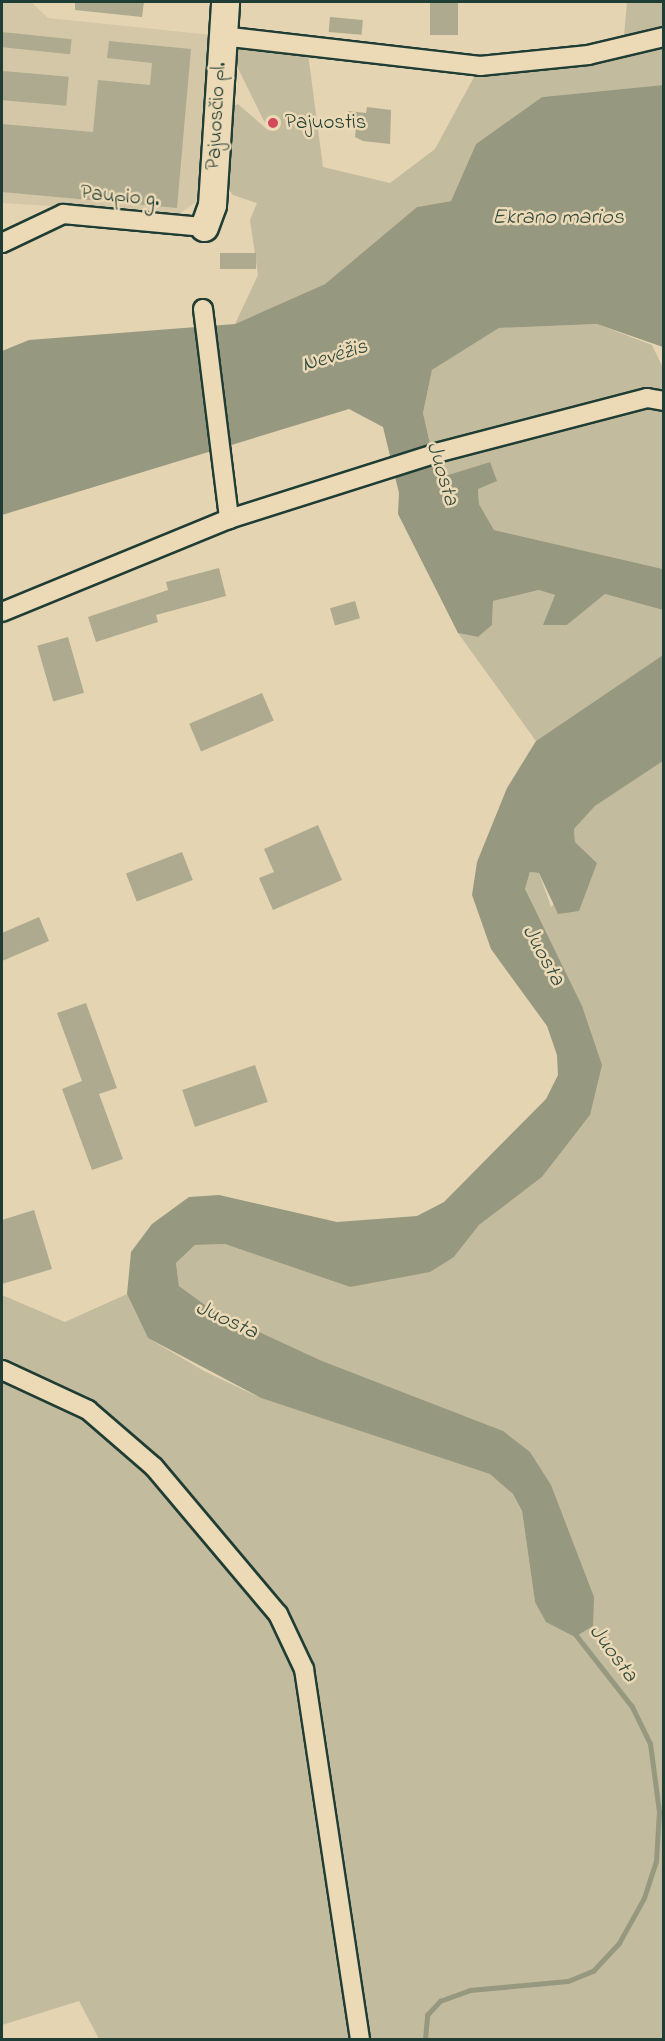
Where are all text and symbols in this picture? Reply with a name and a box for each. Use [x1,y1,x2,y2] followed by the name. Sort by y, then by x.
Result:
[202,61,232,171] street label: Pajuosčio pl.
[285,110,367,136] place label: Pajuostis
[266,116,280,130] marker: Pajuostis
[79,181,161,213] street label: Paupio g.
[492,206,624,232] water label: Ekrano marios
[299,335,371,379] water label: Nevėžis
[419,439,463,509] water label: Juosta
[515,921,569,991] water label: Juosta
[191,1296,261,1346] water label: Juosta
[582,1620,642,1688] water label: Juosta

